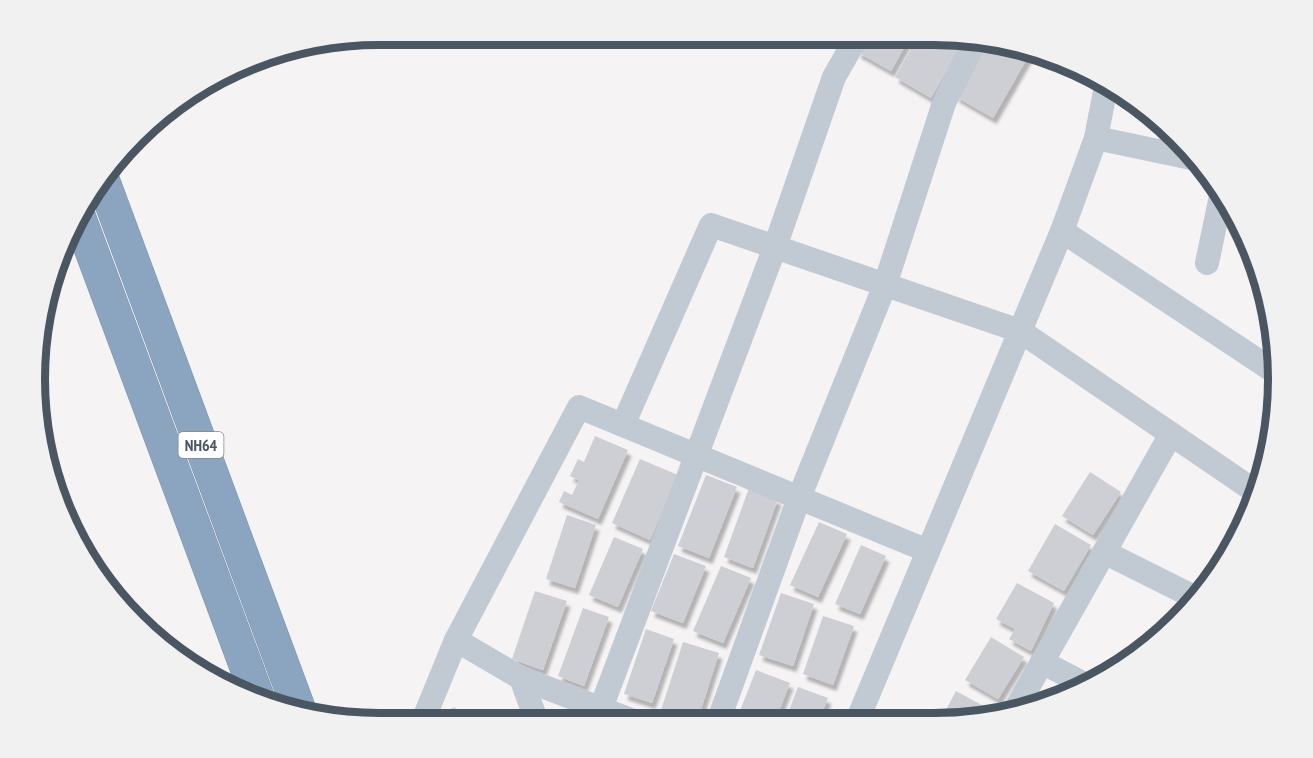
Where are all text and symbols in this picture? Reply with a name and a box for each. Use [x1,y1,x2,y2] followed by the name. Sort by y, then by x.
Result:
[178,432,224,458] road number: NH64

